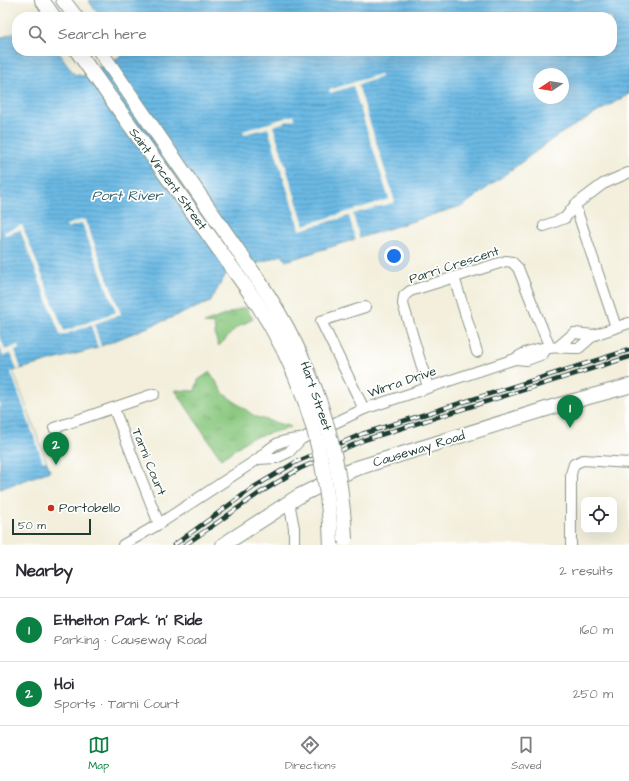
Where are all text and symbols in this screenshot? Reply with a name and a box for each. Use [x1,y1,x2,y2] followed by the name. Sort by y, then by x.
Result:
[12,12,617,56] search box
[26,23,48,45] icon: search
[58,24,147,45] text: Search here
[533,68,569,104] north arrow
[125,124,212,235] street label: Saint Vincent Street
[92,186,164,206] water label: Port River
[407,242,502,288] street label: Parri Crescent
[384,246,404,266] your location
[296,359,337,434] street label: Hart Street
[365,362,439,402] street label: Wirra Drive
[557,395,583,428] pin: 1
[127,426,171,499] street label: Tarni Court
[371,426,468,472] street label: Causeway Road
[43,432,69,465] pin: 2
[581,497,617,533] map controls
[581,497,617,533] button: locate
[59,499,121,517] place label: Portobello
[46,503,56,513] marker: Portobello
[12,517,91,536] scale bar
[18,518,46,533] text: 50 m
[16,559,73,583] text: Nearby
[559,562,613,580] text: 2 results
[54,610,203,631] text: Ethelton Park 'n' Ride
[28,621,30,639] text: 1
[580,621,613,639] text: 160 m
[54,631,207,649] text: Parking · Causeway Road
[54,674,74,695] text: Hoi
[25,685,33,703] text: 2
[573,685,613,703] text: 250 m
[54,695,179,713] text: Sports · Tarni Court
[88,734,110,773] tab: Map
[285,734,336,773] tab: Directions
[511,734,541,773] tab: Saved

